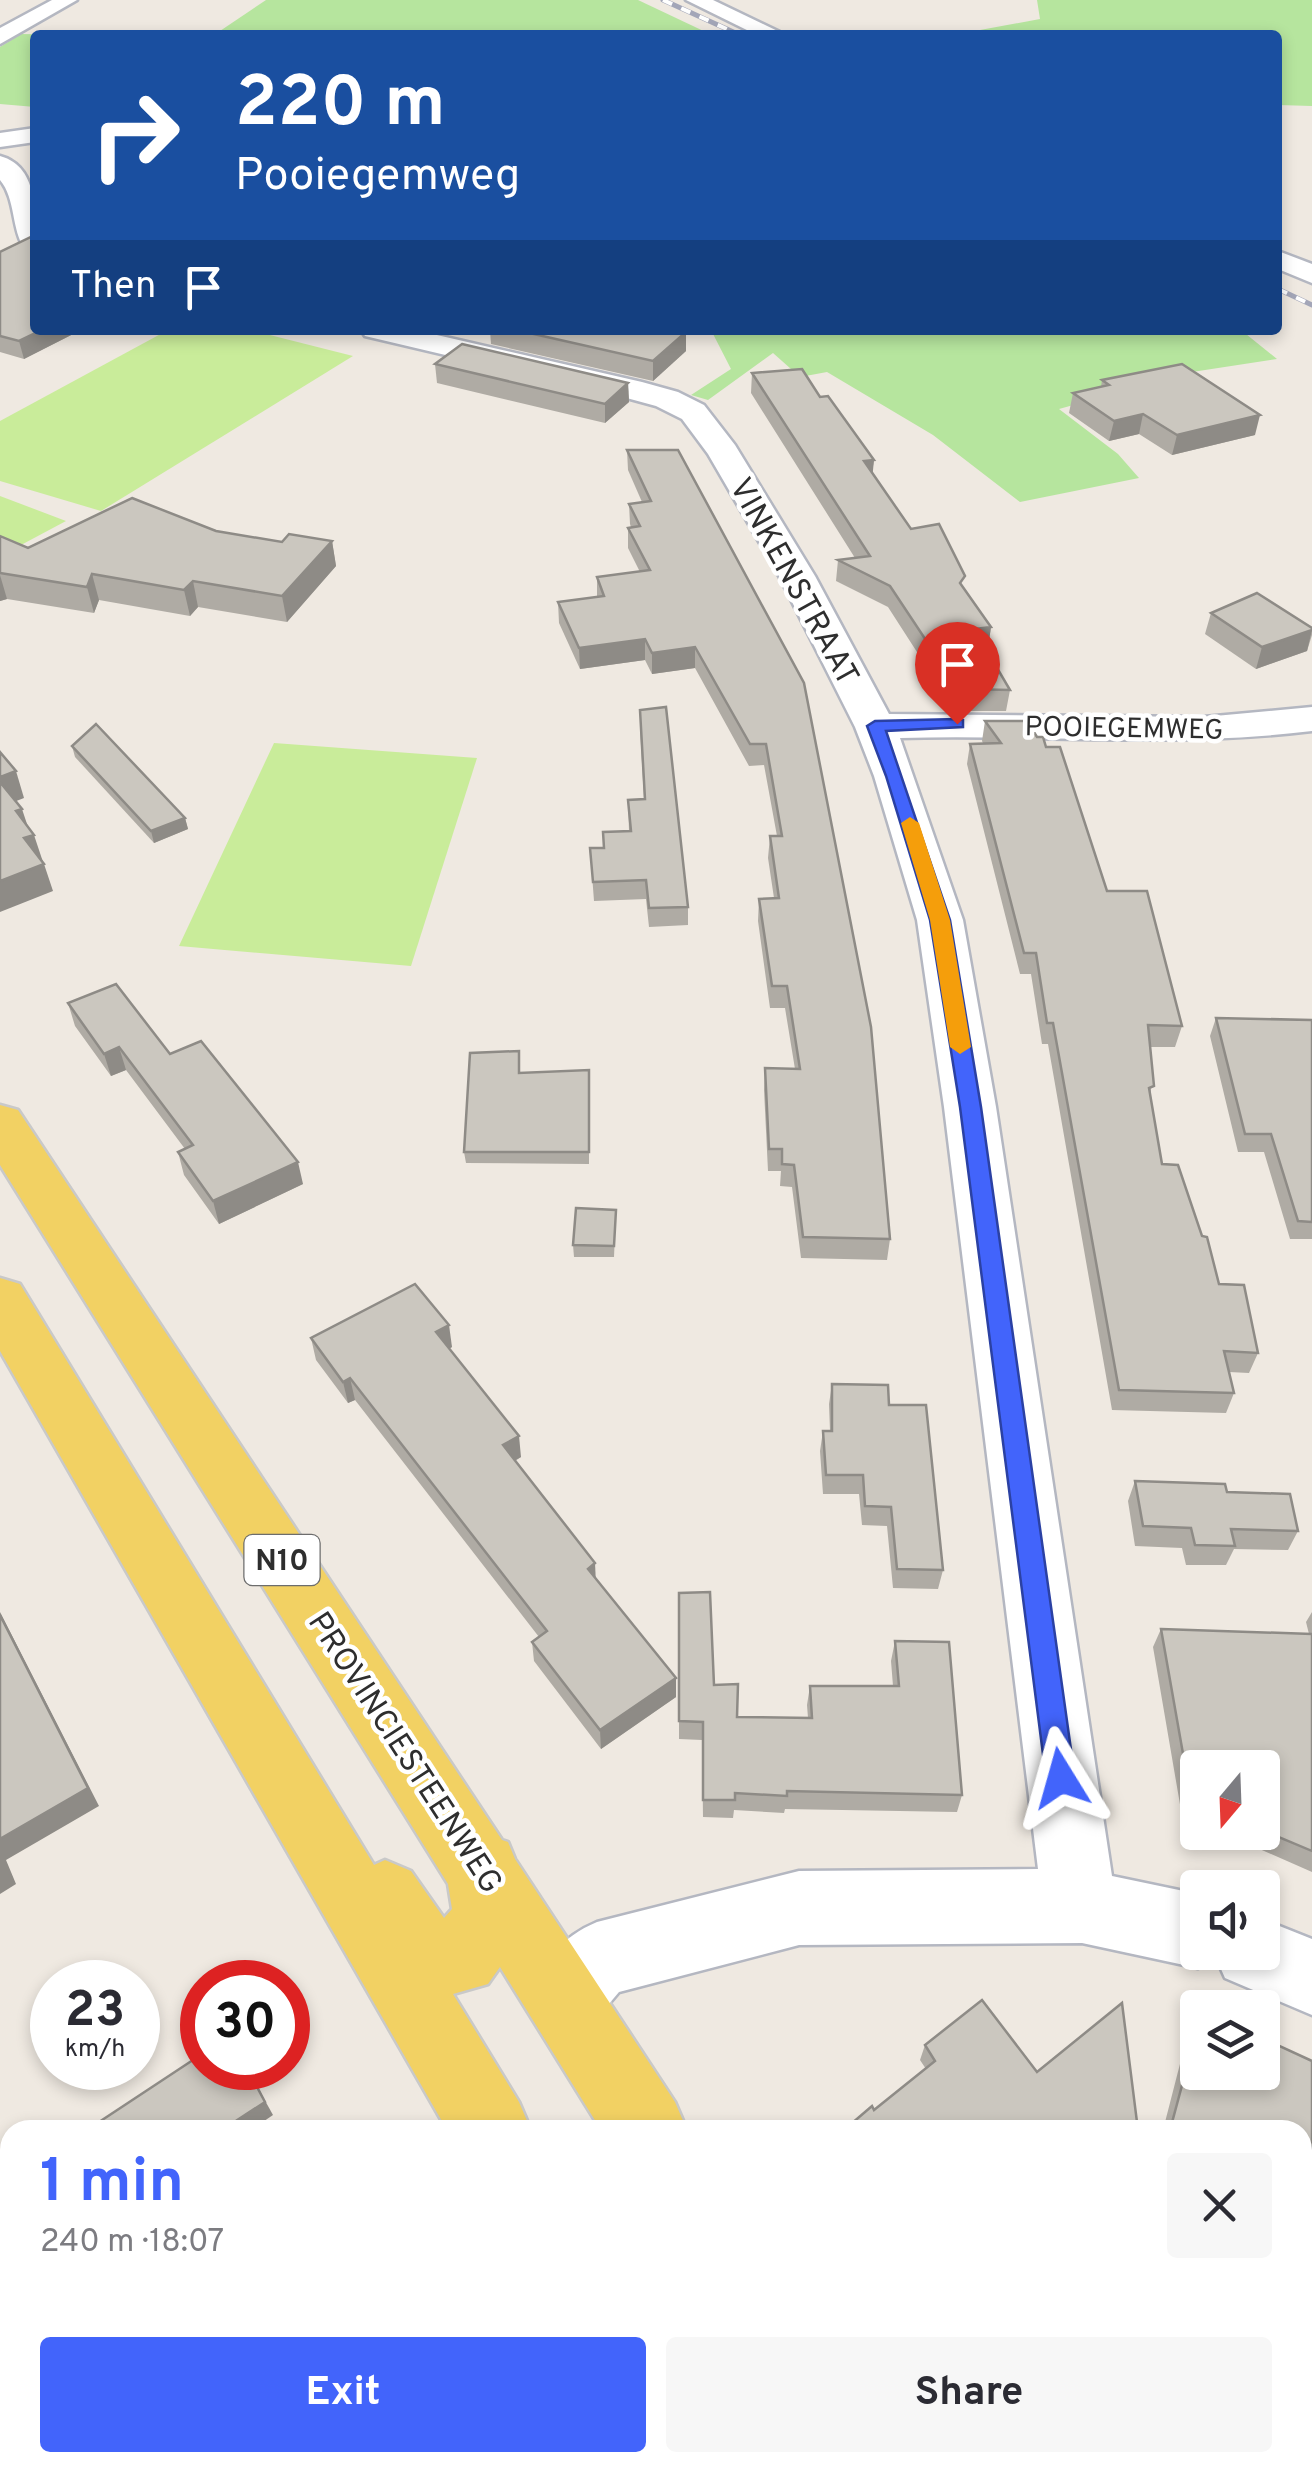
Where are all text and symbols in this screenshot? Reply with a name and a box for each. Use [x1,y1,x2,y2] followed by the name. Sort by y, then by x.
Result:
[235,62,445,151] text: 220 m
[70,70,200,200] icon: right
[235,149,520,206] text: Pooiegemweg
[176,260,231,315] icon: arrive
[70,263,156,312] text: Then
[719,472,866,693] street label: VINKENSTRAAT
[915,622,1000,725] pin
[930,637,985,692] icon: arrive
[1024,710,1224,750] street label: POOIEGEMWEG
[244,1535,320,1585] road number: N10
[297,1605,510,1902] street label: PROVINCIESTEENWEG
[1009,1726,1113,1830] position arrow
[1180,1750,1280,1850] north arrow
[1180,1750,1280,2090] map controls
[1180,1870,1280,1970] button: sound
[180,1960,310,2090] speed limit sign: 30
[65,1981,125,2044] text: 23
[1180,1990,1280,2090] button: layers
[65,2034,125,2066] text: km/h
[40,2147,184,2223] text: 1 min
[1167,2153,1272,2258] button: close
[40,2223,224,2263] text: 240 m · 18:07
[40,2337,646,2452] button: Exit
[666,2337,1272,2452] button: Share

